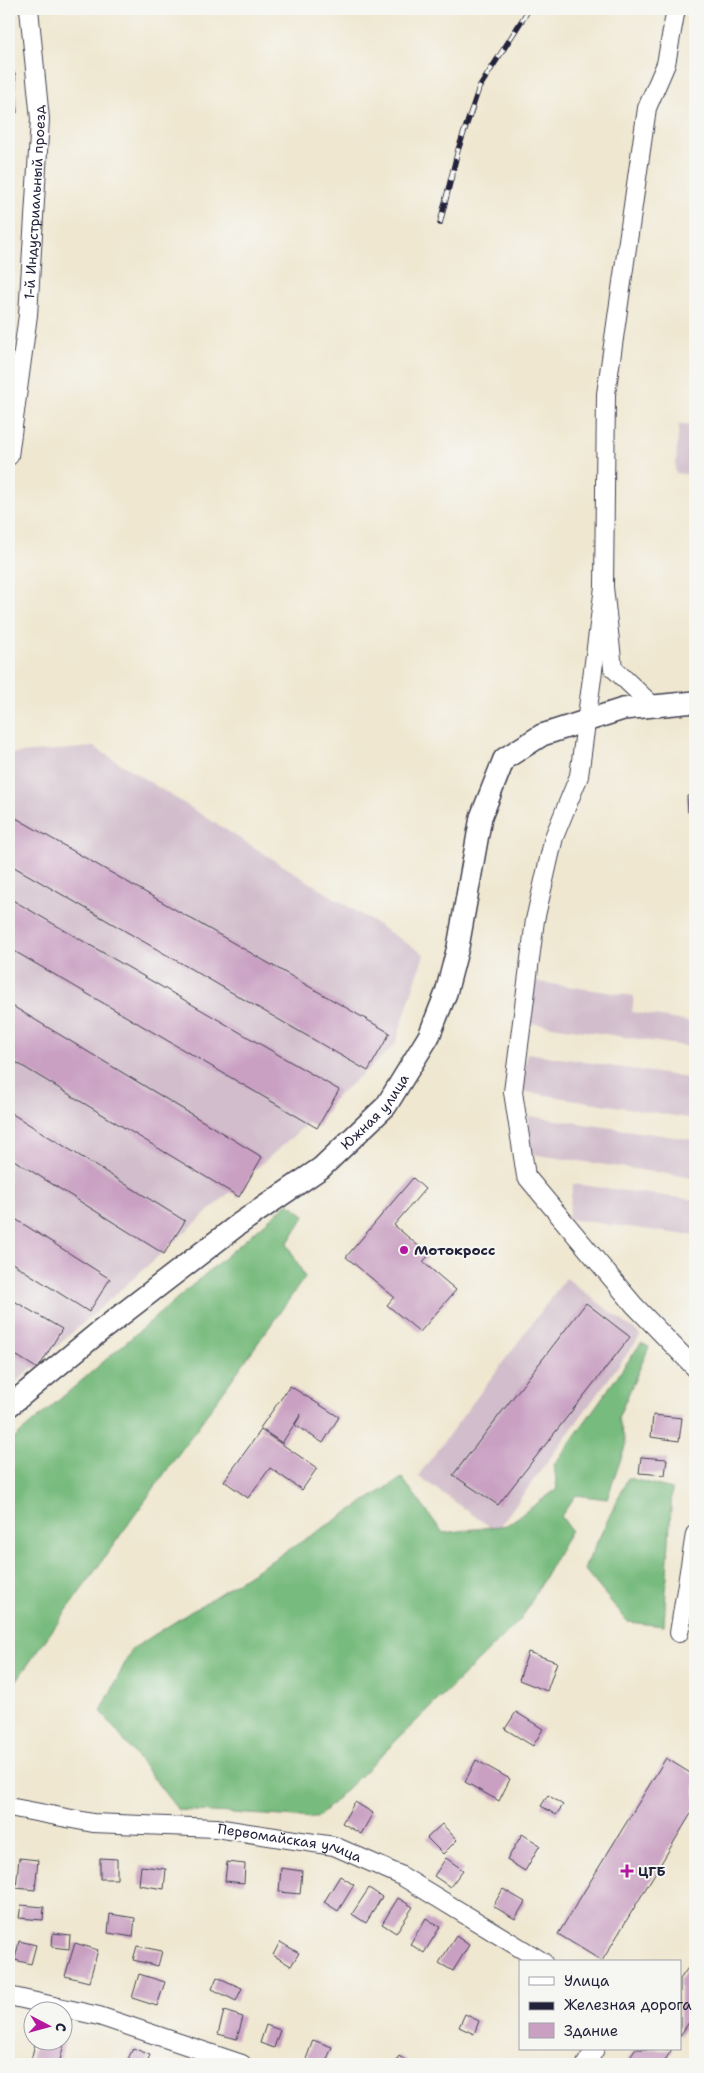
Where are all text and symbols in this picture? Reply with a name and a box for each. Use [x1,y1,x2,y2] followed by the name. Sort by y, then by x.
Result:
[20,104,49,300] street label: 1-й Индустриальный проезд
[337,1070,413,1153] street label: Южная улица
[414,1241,495,1259] place label: Мотокросс
[398,1244,410,1256] marker: Мотокросс
[216,1819,365,1866] street label: Первомайская улица
[638,1862,666,1880] place label: ЦГБ
[620,1864,634,1878] marker: ЦГБ
[519,1960,682,2050] legend
[564,1971,610,1991] text: Улица
[564,1995,692,2015] text: Железная дорога
[22,2000,72,2050] north arrow
[564,2021,618,2041] text: Здание
[52,2022,70,2033] text: С

